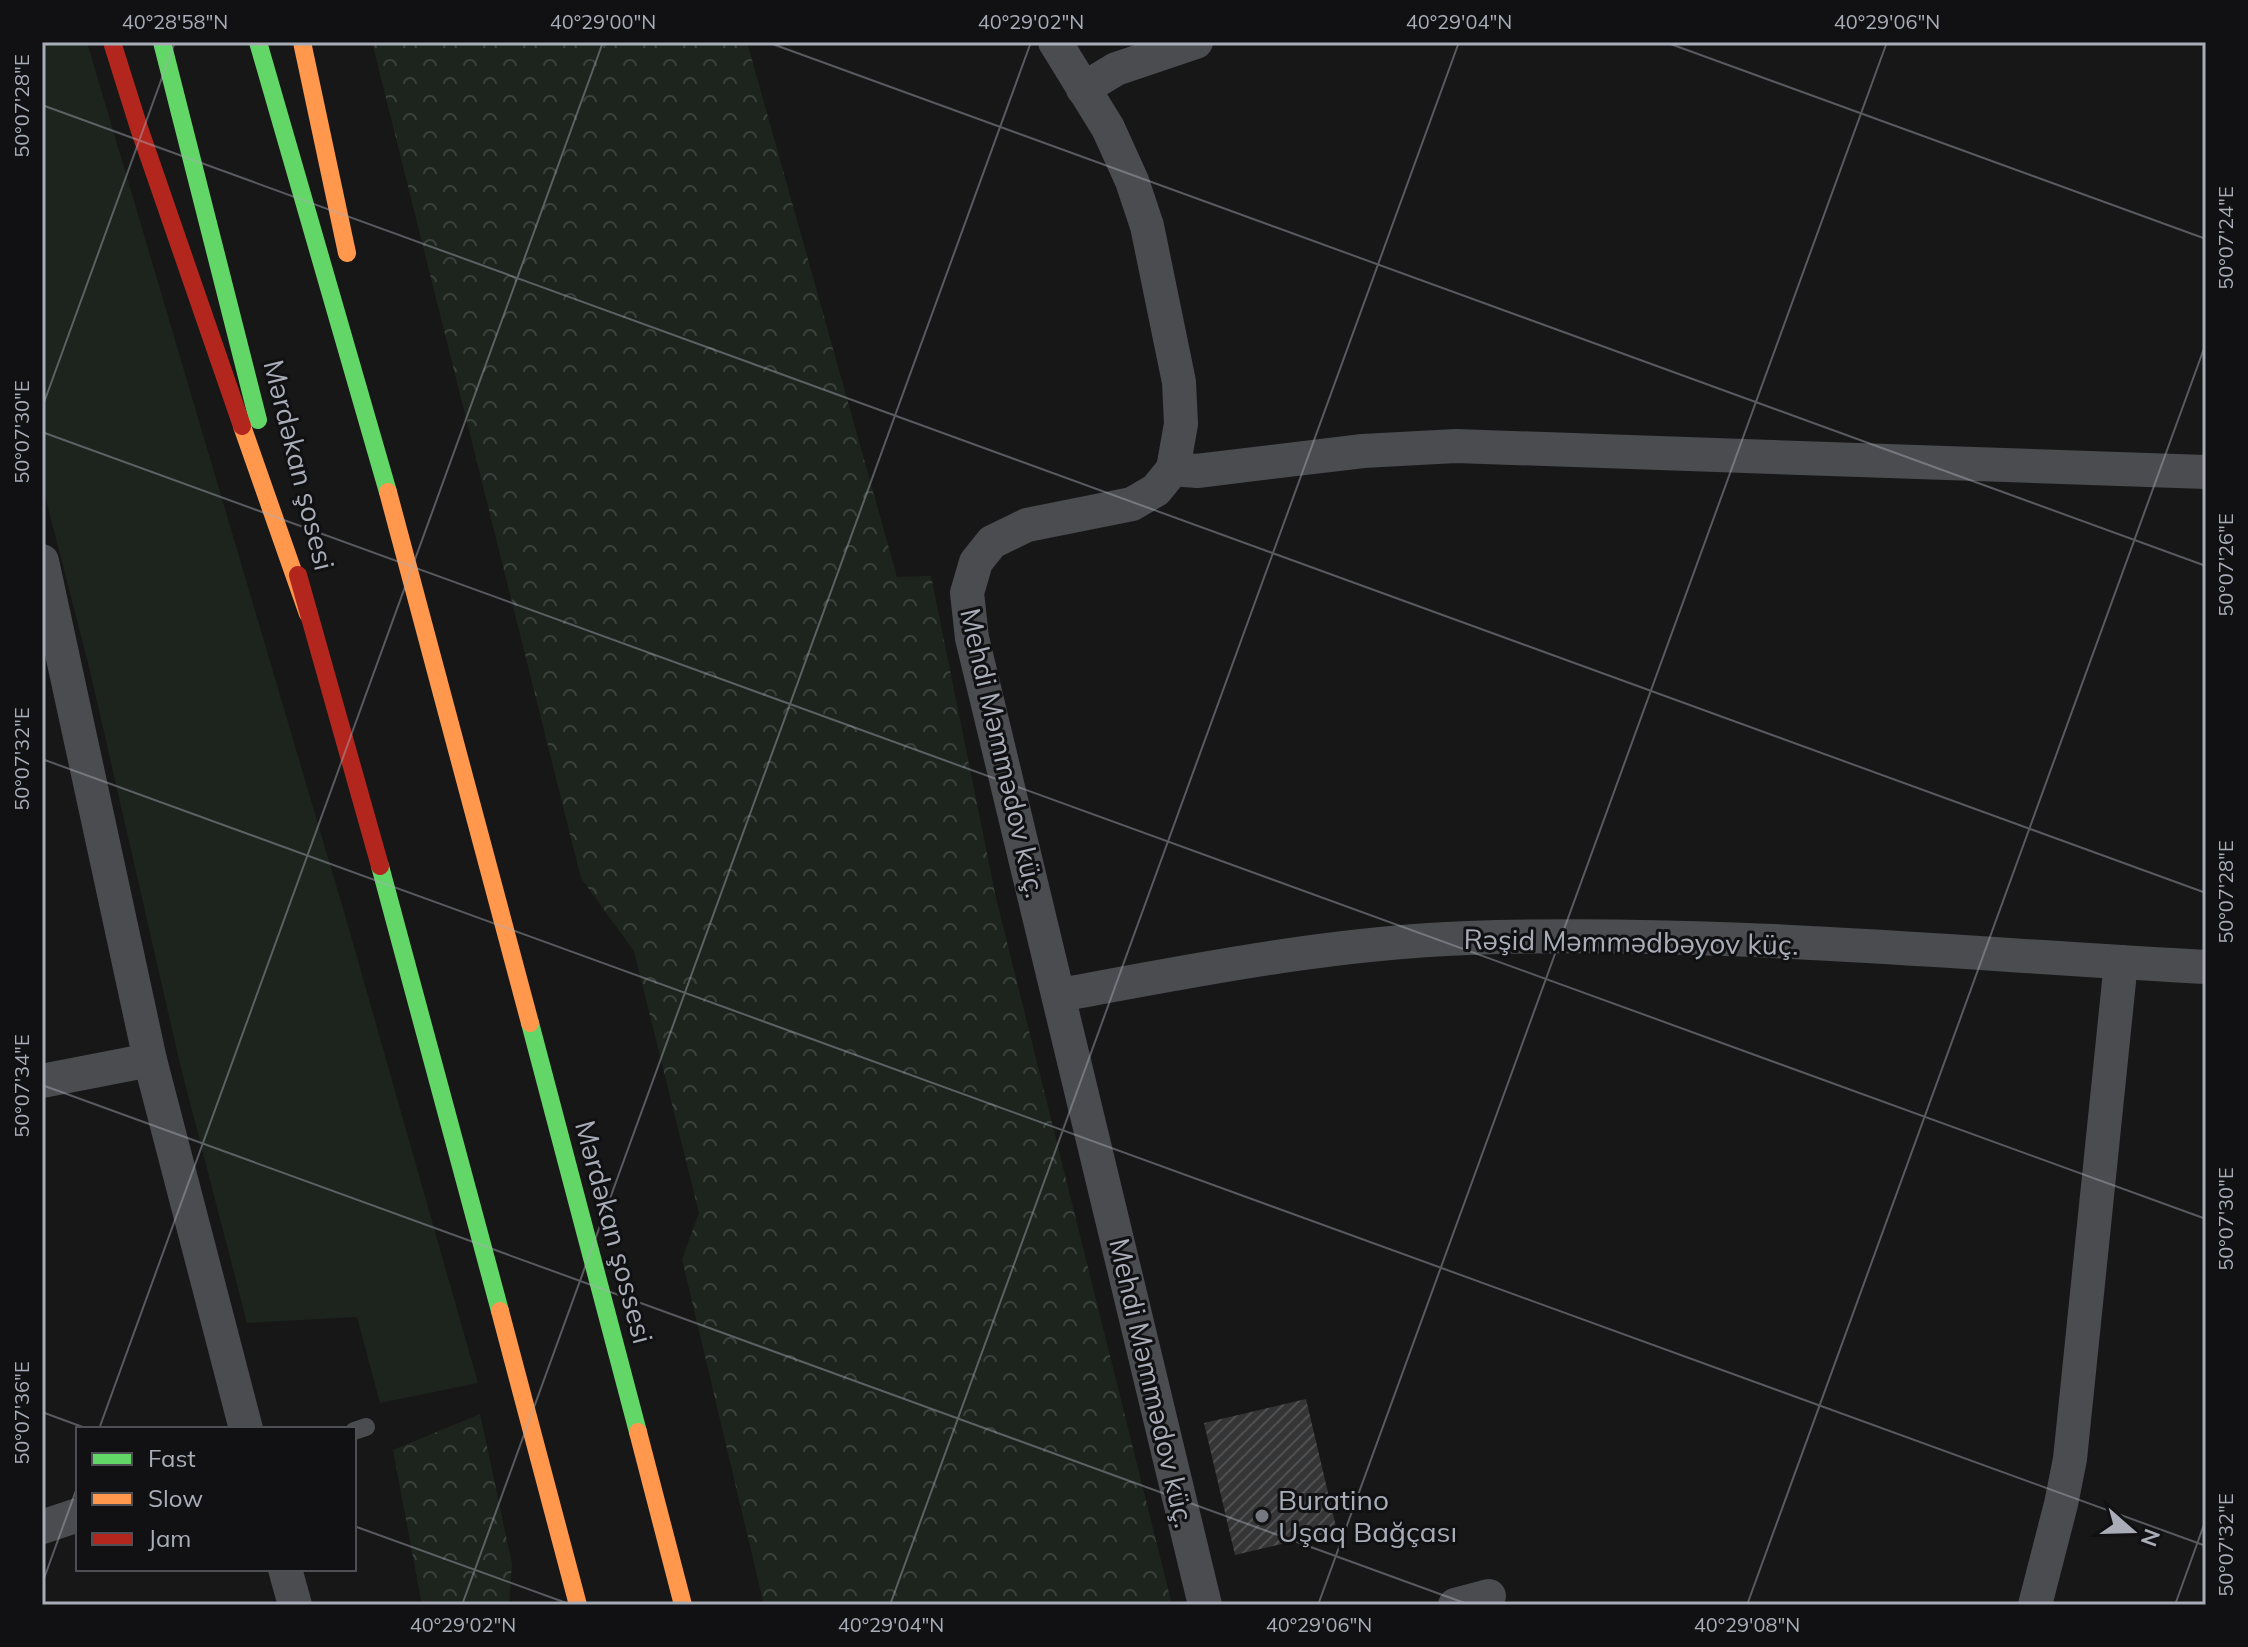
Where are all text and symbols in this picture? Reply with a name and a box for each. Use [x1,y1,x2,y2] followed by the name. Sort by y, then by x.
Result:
[122,9,228,34] text: 40°28'58"N
[550,9,656,34] text: 40°29'00"N
[978,9,1084,34] text: 40°29'02"N
[1406,9,1512,34] text: 40°29'04"N
[1834,9,1940,34] text: 40°29'06"N
[9,54,34,158] text: 50°07'28"E
[2213,186,2238,290] text: 50°07'24"E
[256,356,343,574] street label: Mərdəkan şosesi
[9,380,34,484] text: 50°07'30"E
[2213,513,2238,617] text: 50°07'26"E
[953,605,1054,901] street label: Mehdi Məmmədov küç.
[9,707,34,811] text: 50°07'32"E
[2213,840,2238,944] text: 50°07'28"E
[1463,921,1799,962] street label: Rəşid Məmmədbəyov küç.
[9,1034,34,1138] text: 50°07'34"E
[568,1116,661,1347] street label: Mərdəkan şossesi
[2213,1167,2238,1271] text: 50°07'30"E
[1102,1235,1203,1531] street label: Mehdi Məmmədov küç.
[9,1361,34,1465] text: 50°07'36"E
[76,1427,356,1571] legend
[148,1443,196,1473] text: Fast
[1278,1482,1457,1549] place label: Buratino Uşaq Bağçası
[148,1483,203,1513] text: Slow
[2092,1491,2172,1571] north arrow
[2213,1493,2238,1597] text: 50°07'32"E
[1253,1507,1271,1525] marker: Buratino Uşaq Bağçası
[148,1523,191,1553] text: Jam
[2135,1525,2167,1550] text: N
[410,1612,516,1637] text: 40°29'02"N
[838,1612,944,1637] text: 40°29'04"N
[1266,1612,1372,1637] text: 40°29'06"N
[1694,1612,1800,1637] text: 40°29'08"N

